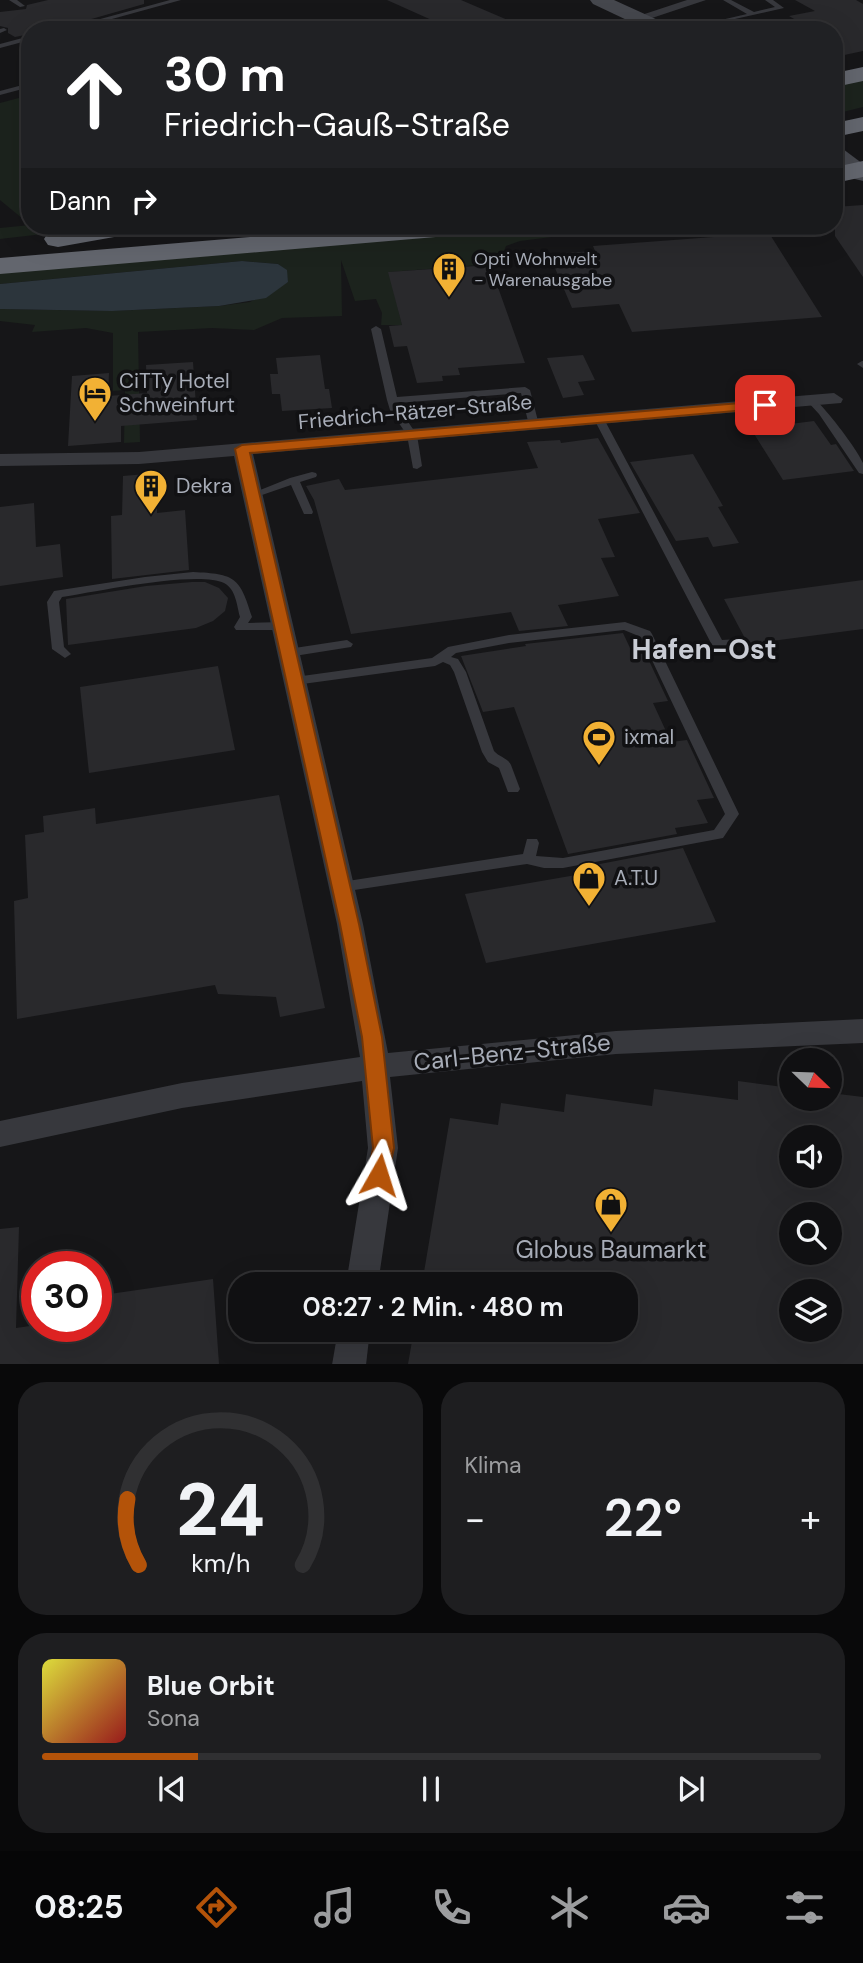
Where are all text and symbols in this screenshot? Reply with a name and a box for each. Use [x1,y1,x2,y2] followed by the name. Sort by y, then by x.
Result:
[164,42,286,106] text: 30 m
[49,49,140,140] icon: ahead
[164,104,510,146] text: Friedrich-Gauß-Straße
[125,182,163,220] icon: right
[49,184,111,218] text: Dann
[474,247,612,292] place label: Opti Wohnwelt - Warenausgabe
[430,250,468,299] building icon: Opti Wohnwelt - Warenausgabe
[119,367,235,419] place label: CiTTy Hotel Schweinfurt
[76,374,114,423] hotel icon: CiTTy Hotel Schweinfurt
[735,375,795,435] pin
[746,386,784,424] icon: arrive
[297,388,533,436] street label: Friedrich-Rätzer-Straße
[132,467,170,516] building icon: Dekra
[176,472,232,500] place label: Dekra
[631,631,777,668] district label: Hafen-Ost
[580,718,618,767] sports icon: ixmal
[624,723,674,751] place label: ixmal
[570,859,608,908] shop icon: A.T.U
[614,864,658,892] place label: A.T.U
[412,1026,612,1078] street label: Carl-Benz-Straße
[779,1048,842,1111] north arrow
[779,1048,842,1342] map controls
[779,1125,842,1188] button: sound
[342,1138,416,1212] position arrow
[592,1185,630,1234] shop icon: Globus Baumarkt
[779,1202,842,1265] button: search
[515,1234,707,1265] place label: Globus Baumarkt
[21,1251,112,1342] speed limit sign: 30
[779,1279,842,1342] button: layers
[302,1290,564,1324] text: 08:27 · 2 Min. · 480 m
[465,1450,522,1480] text: Klima
[176,1463,265,1558] text: 24
[603,1484,682,1552] text: 22°
[465,1494,485,1544] text: −
[800,1494,821,1544] text: +
[191,1546,250,1579] text: km/h
[147,1669,275,1703] text: Blue Orbit
[147,1703,200,1733] text: Sona
[153,1770,191,1808] icon: previous
[412,1770,450,1808] icon: pause
[672,1770,710,1808] icon: next
[192,1883,241,1932] icon: directions
[310,1883,359,1932] icon: music
[427,1883,476,1932] icon: phone
[545,1883,594,1932] icon: climate
[662,1883,711,1932] icon: car
[780,1883,829,1932] icon: filters
[34,1886,124,1928] text: 08:25

